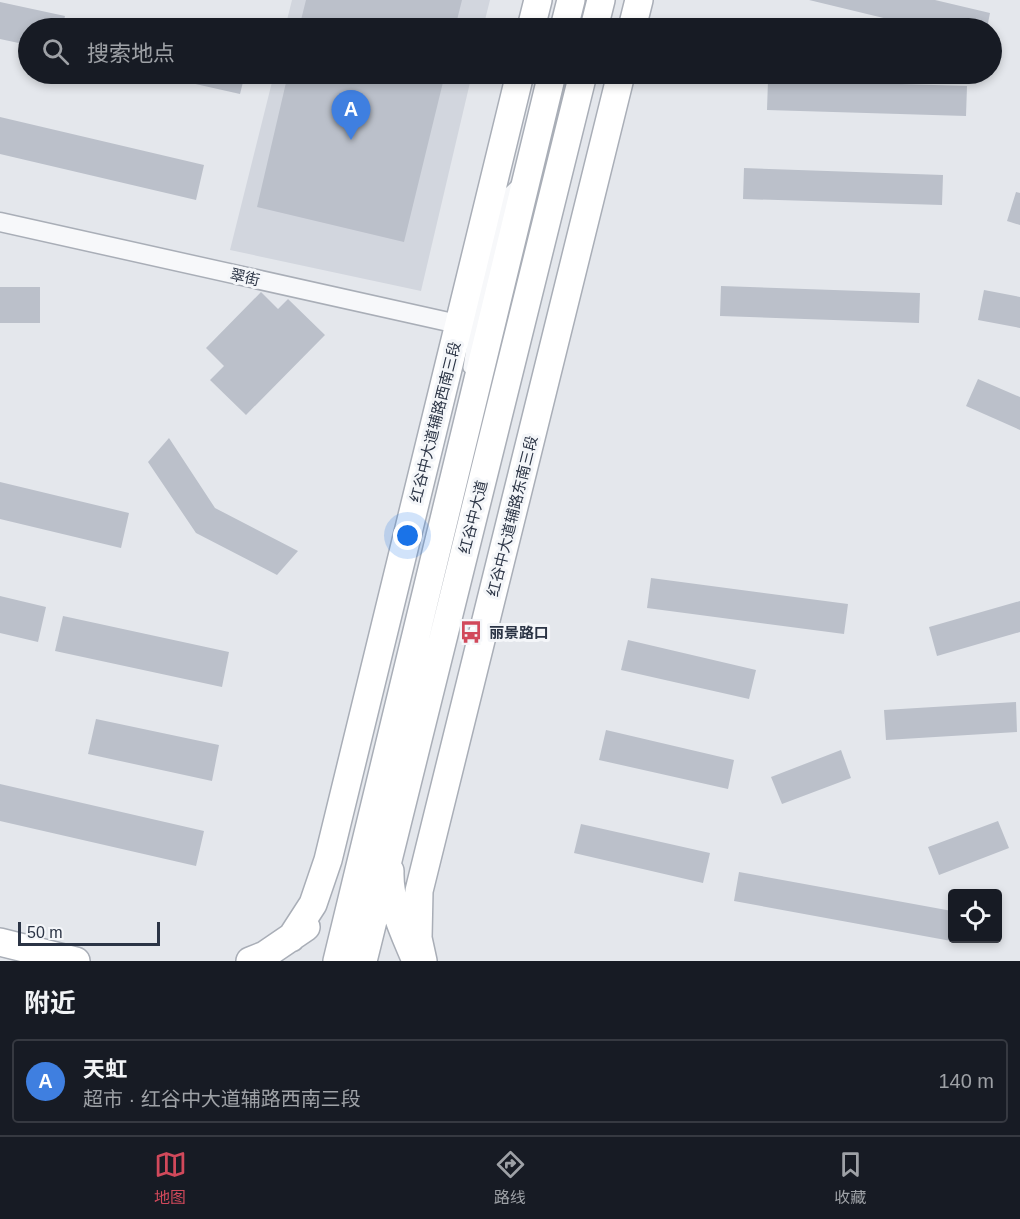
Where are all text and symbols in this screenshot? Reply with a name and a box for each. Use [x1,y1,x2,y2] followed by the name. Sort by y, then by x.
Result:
[18,18,1002,84] search box
[39,35,72,68] icon: search
[87,41,175,66] text: 搜索地点
[332,90,370,140] pin: A
[228,265,262,289] street label: 翠街
[407,340,463,504] street label: 红谷中大道辅路西南三段
[484,434,540,598] street label: 红谷中大道辅路东南三段
[456,479,490,555] street label: 红谷中大道
[393,521,422,550] your location
[458,619,484,645] bus stop icon: 丽景路口
[489,624,549,641] place label: 丽景路口
[948,889,1002,943] map controls
[948,889,1002,943] button: locate
[18,919,160,946] scale bar
[27,924,63,941] text: 50 m
[24,988,76,1018] text: 附近
[83,1057,127,1082] text: 天虹
[38,1070,53,1092] text: A
[938,1070,994,1092] text: 140 m
[83,1088,361,1110] text: 超市 · 红谷中大道辅路西南三段
[154,1148,187,1208] tab: 地图
[494,1148,527,1208] tab: 路线
[834,1148,867,1208] tab: 收藏

